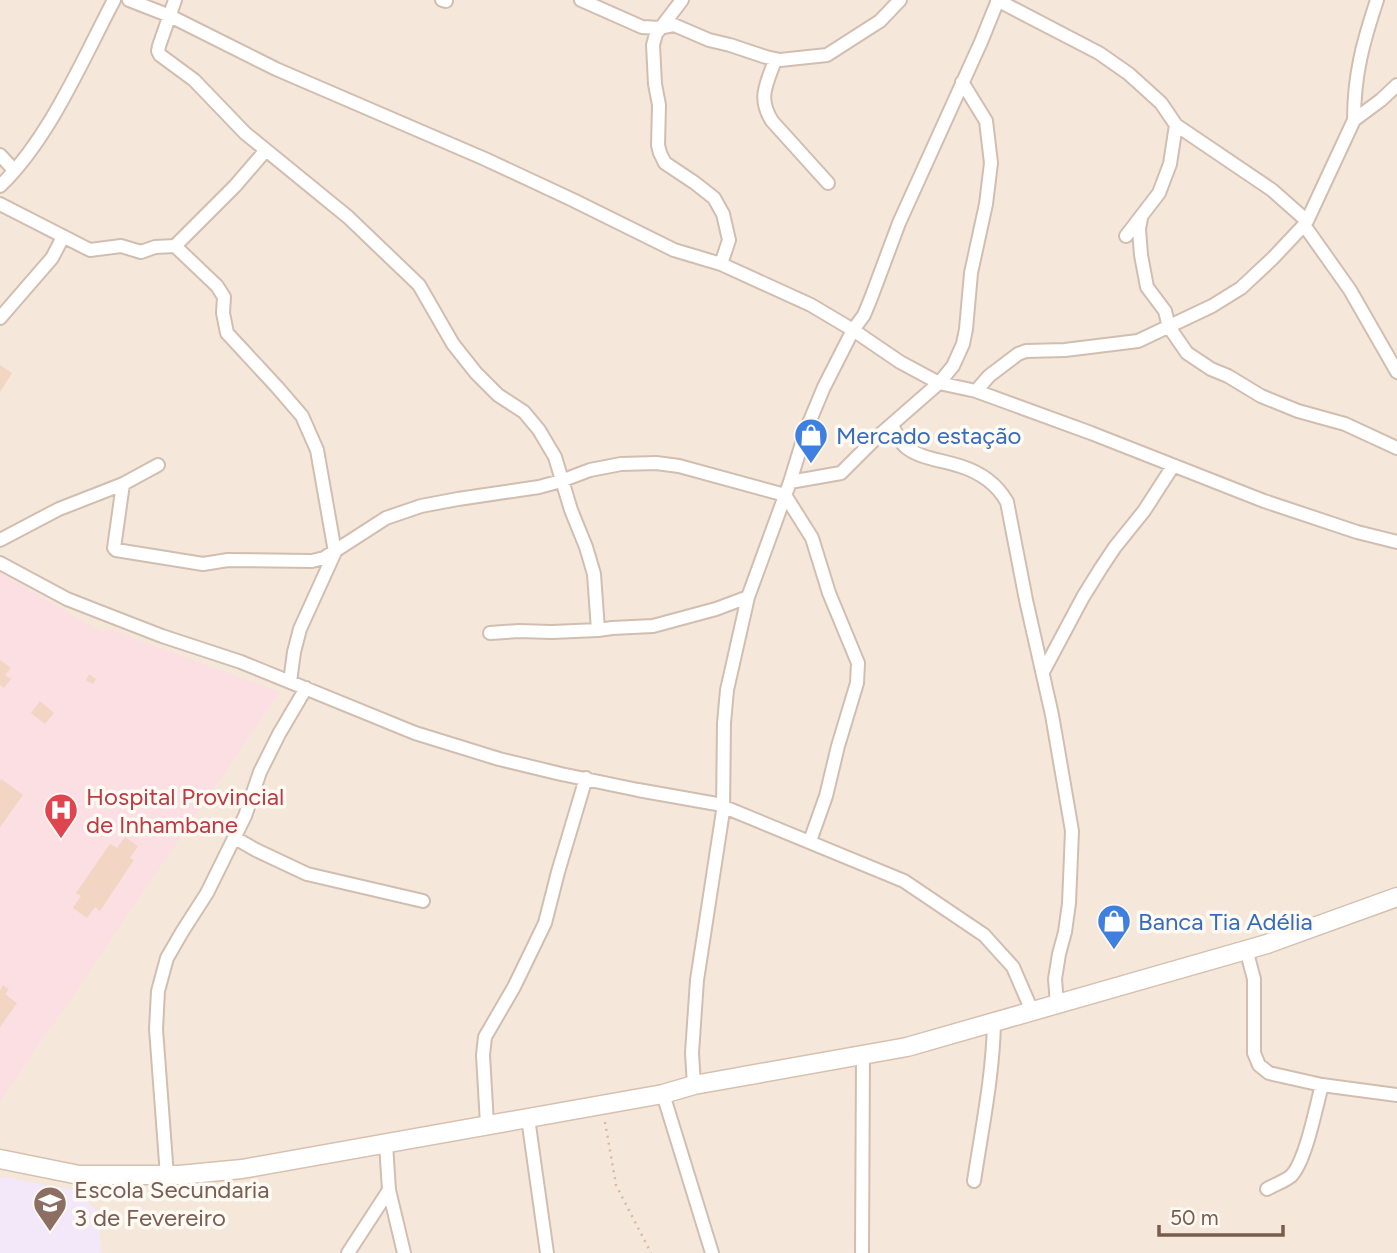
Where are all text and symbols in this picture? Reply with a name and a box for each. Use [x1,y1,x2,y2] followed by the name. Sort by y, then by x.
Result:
[792,416,830,465] shop icon: Mercado estação
[836,421,1021,450] place label: Mercado estação
[86,782,284,839] place label: Hospital Provincial de Inhambane
[42,791,80,840] hospital icon: Hospital Provincial de Inhambane
[1095,902,1133,951] shop icon: Banca Tia Adélia
[1138,907,1313,936] place label: Banca Tia Adélia
[74,1175,270,1232] place label: Escola Secundaria 3 de Fevereiro
[31,1184,69,1233] school or university icon: Escola Secundaria 3 de Fevereiro
[1159,1194,1283,1238] scale bar
[1170,1205,1219,1230] text: 50 m

